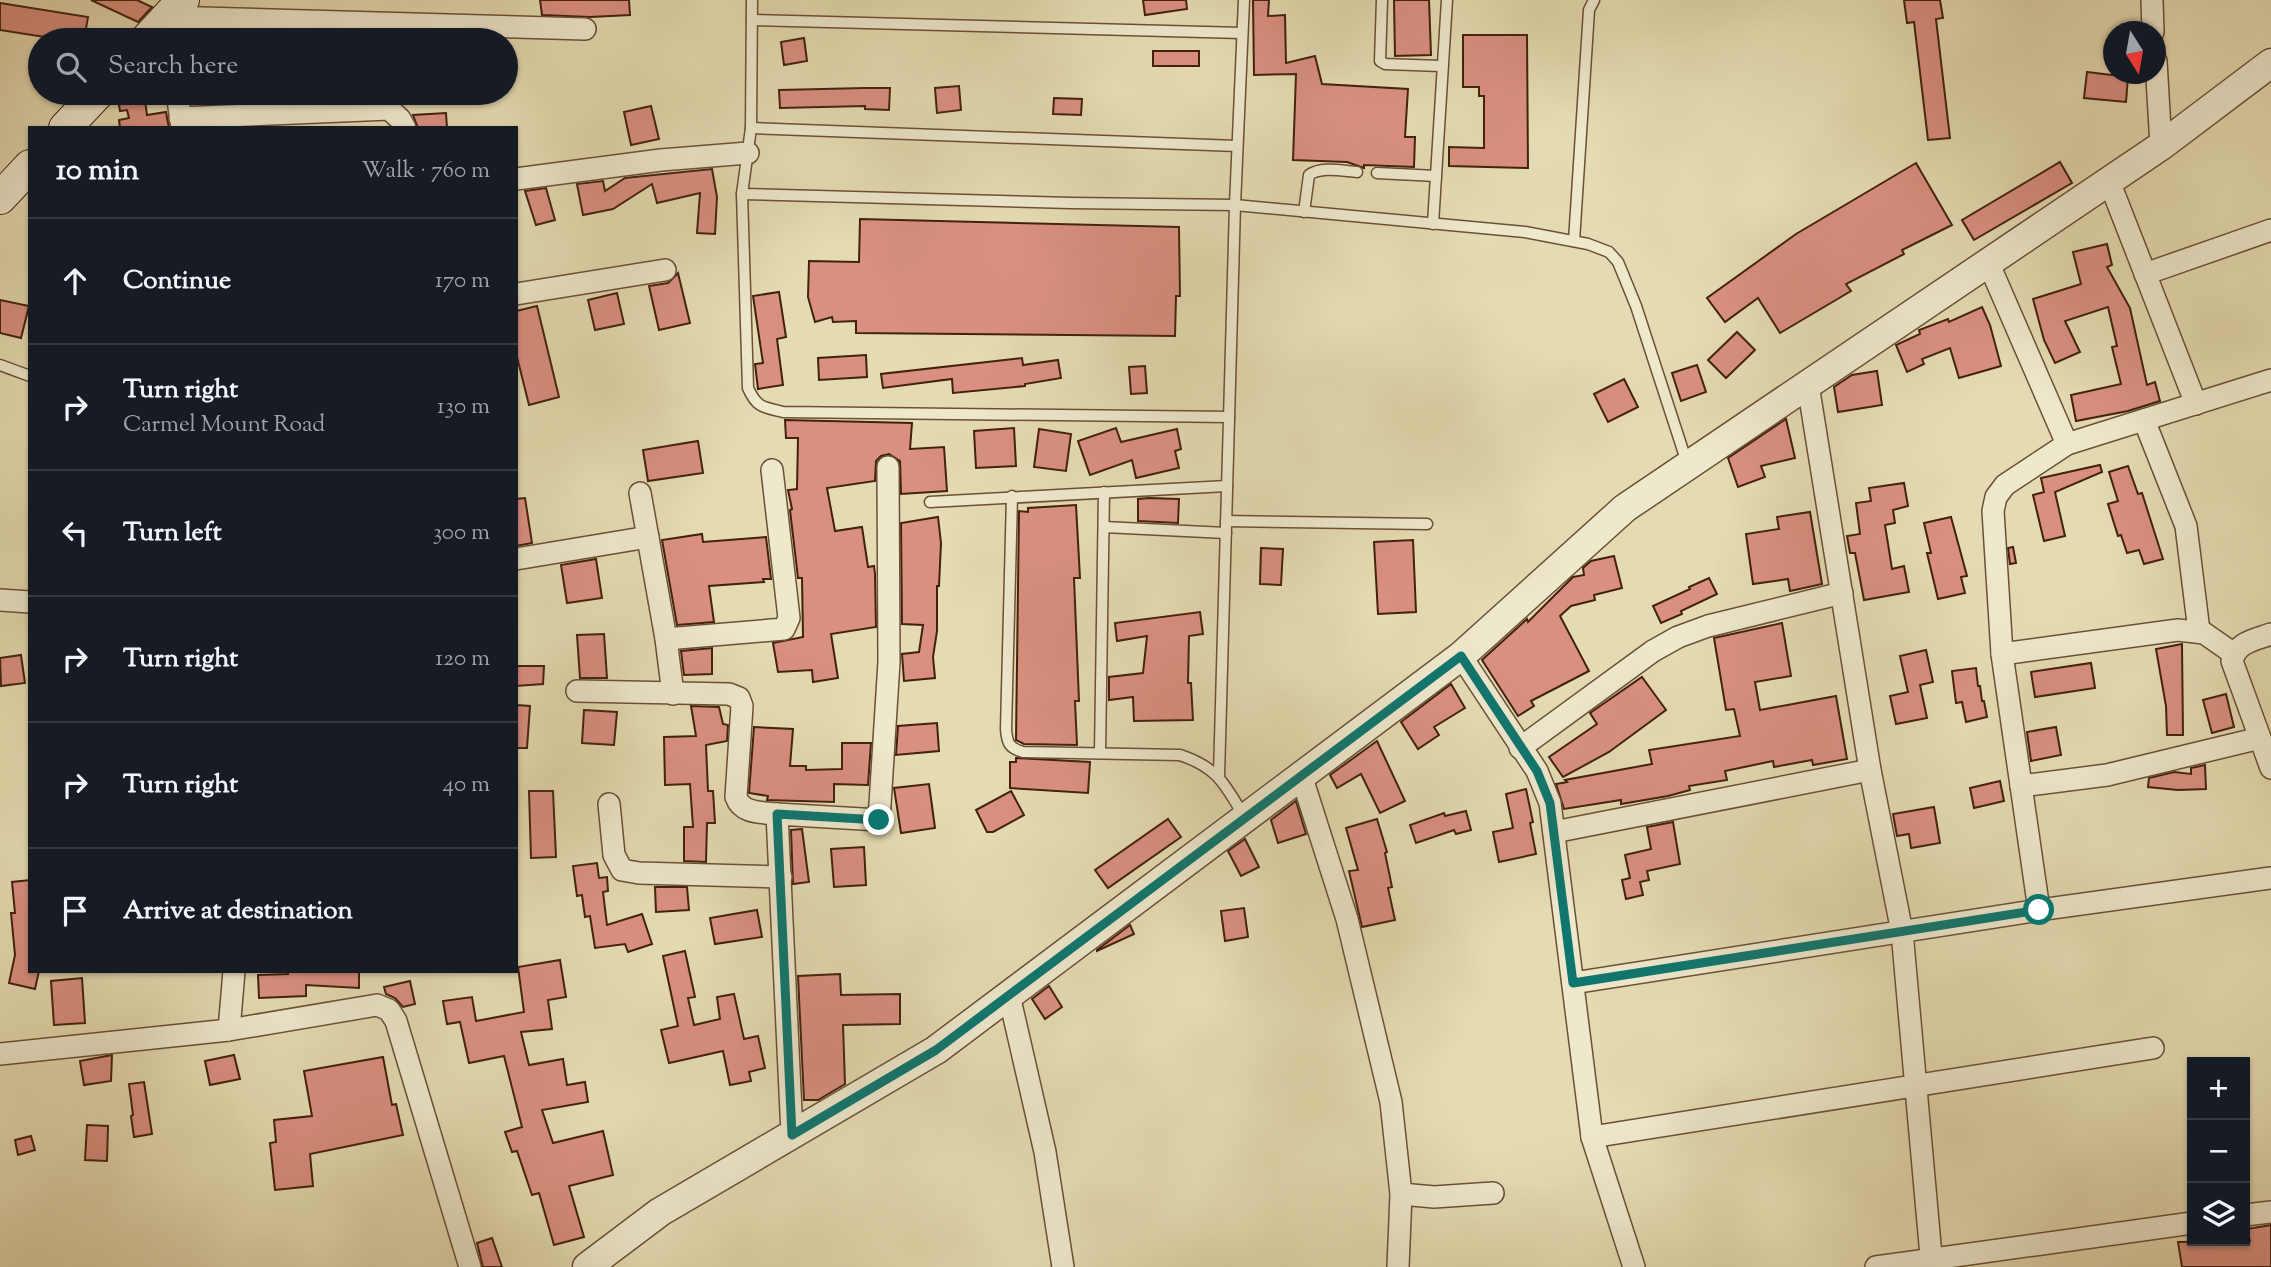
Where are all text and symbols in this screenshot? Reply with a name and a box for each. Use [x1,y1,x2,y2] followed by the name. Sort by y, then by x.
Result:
[2103,21,2166,84] north arrow
[28,28,518,105] search box
[52,48,90,86] icon: search
[108,48,238,85] text: Search here
[56,150,139,193] text: 10 min
[361,155,490,188] text: Walk · 760 m
[56,262,94,300] icon: ahead
[123,263,231,300] text: Continue
[435,265,490,298] text: 170 m
[123,372,238,409] text: Turn right
[56,388,94,426] icon: right
[437,391,490,424] text: 130 m
[123,409,325,442] text: Carmel Mount Road
[56,514,94,552] icon: left
[123,515,222,552] text: Turn left
[433,517,490,550] text: 300 m
[56,640,94,678] icon: right
[123,641,238,678] text: Turn right
[435,643,490,676] text: 120 m
[56,766,94,804] icon: right
[123,767,238,804] text: Turn right
[443,769,490,802] text: 40 m
[863,804,894,835] route end
[56,892,94,930] icon: arrive
[123,893,353,930] text: Arrive at destination
[2023,894,2054,925] route start
[2187,1057,2250,1246] map controls
[2187,1057,2250,1120] button: +
[2187,1120,2250,1183] button: −
[2187,1183,2250,1246] button: layers

